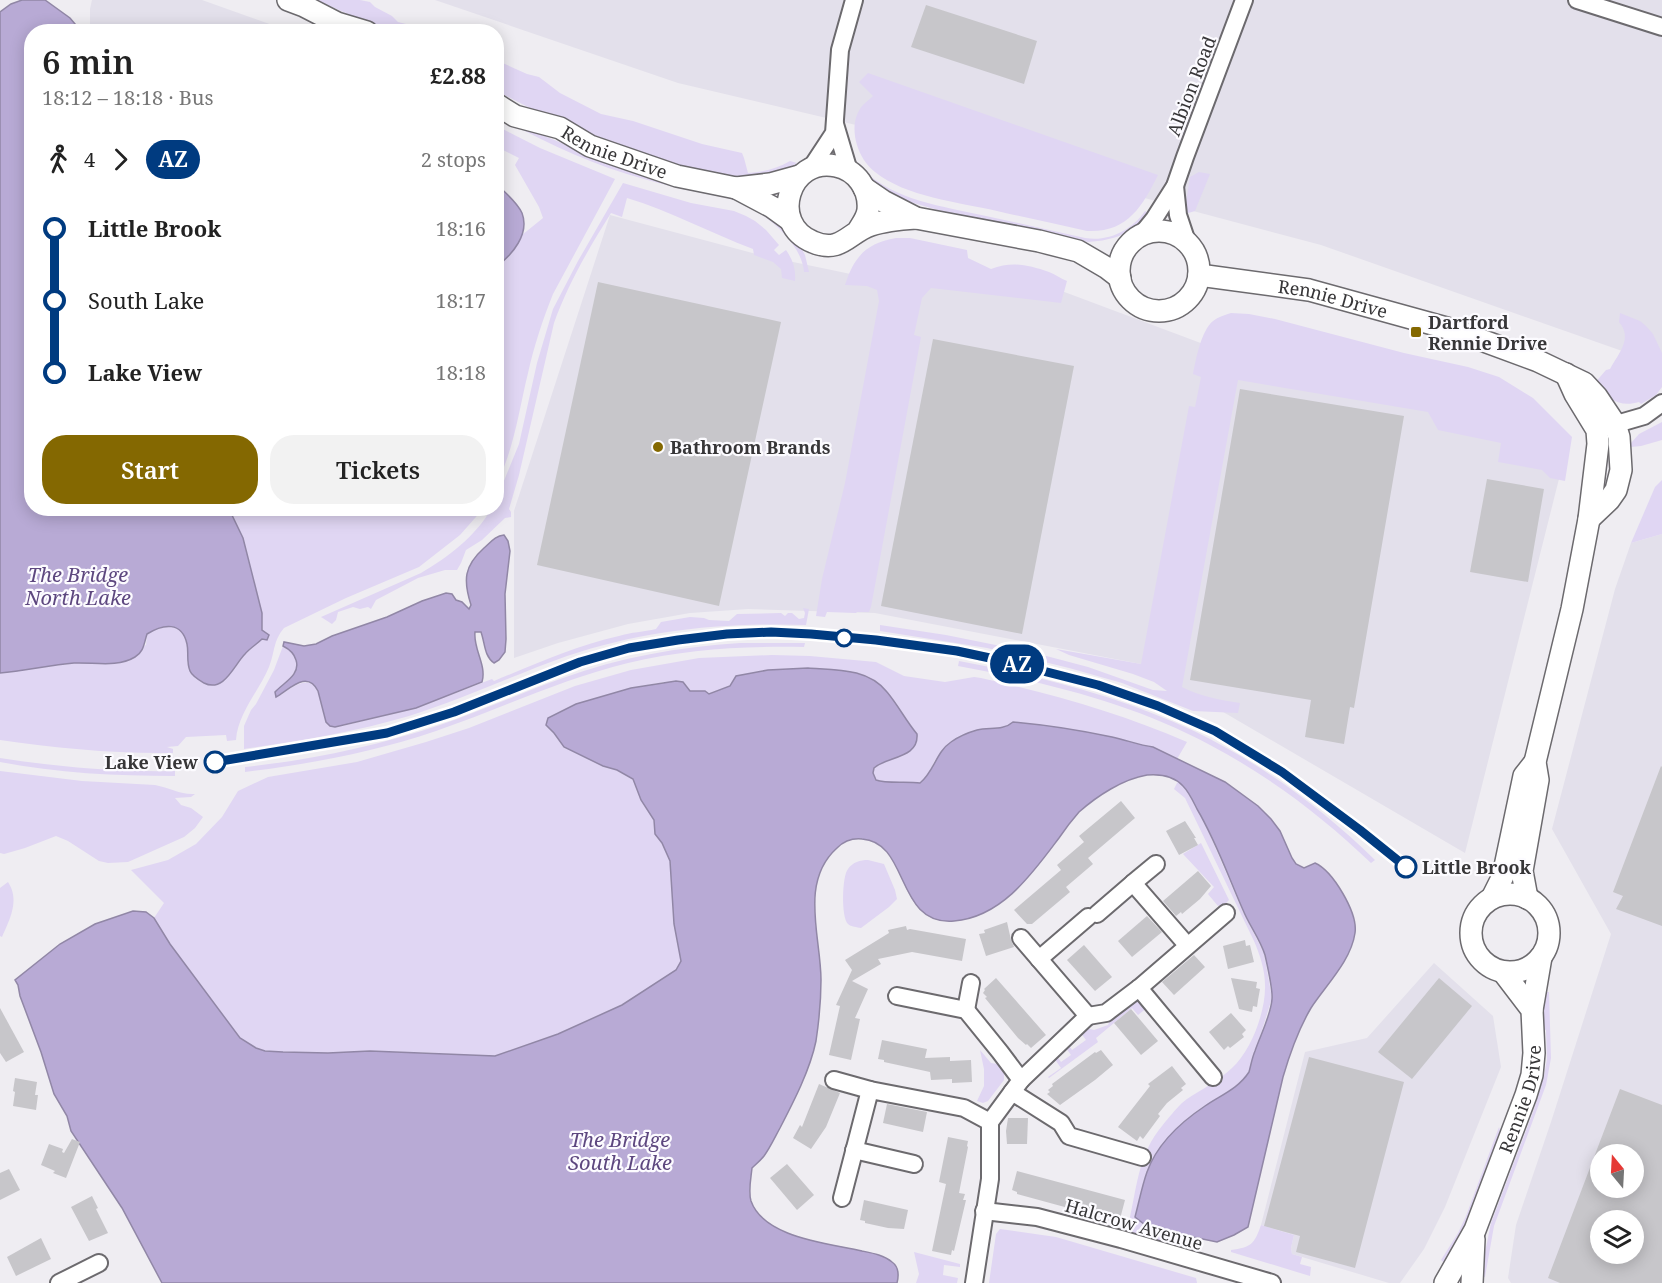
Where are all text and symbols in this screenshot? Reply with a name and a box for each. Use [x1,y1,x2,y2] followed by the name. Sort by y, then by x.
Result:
[1161,33,1221,139] street label: Albion Road
[42,39,134,84] text: 6 min
[430,60,486,90] text: £2.88
[42,84,213,111] text: 18:12 – 18:18 · Bus
[557,120,671,184] street label: Rennie Drive
[42,143,75,176] icon: walk
[104,143,137,176] icon: forward
[158,145,188,173] text: AZ
[84,146,95,173] text: 4
[421,146,486,173] text: 2 stops
[88,213,221,243] text: Little Brook
[436,215,486,242] text: 18:16
[1277,274,1390,323] street label: Rennie Drive
[88,285,204,315] text: South Lake
[436,287,486,314] text: 18:17
[1428,310,1547,355] place label: Dartford Rennie Drive
[1409,325,1423,339] marker: Dartford Rennie Drive
[88,357,202,387] text: Lake View
[436,359,486,386] text: 18:18
[42,435,258,504] button: Start
[270,435,486,504] button: Tickets
[670,435,831,459] place label: Bathroom Brands
[651,440,665,454] marker: Bathroom Brands
[24,561,131,611] water label: The Bridge North Lake
[835,629,853,647] unlabelled marker
[990,644,1044,684] line badge: AZ
[1002,650,1032,678] text: AZ
[105,750,199,774] place label: Lake View
[204,751,226,773] marker: Lake View
[1422,855,1532,879] place label: Little Brook
[1395,856,1417,878] marker: Little Brook
[1493,1045,1546,1157] street label: Rennie Drive
[568,1126,672,1176] water label: The Bridge South Lake
[1590,1144,1644,1198] north arrow
[1590,1144,1644,1264] map controls
[1062,1193,1206,1255] street label: Halcrow Avenue
[1590,1210,1644,1264] button: layers

